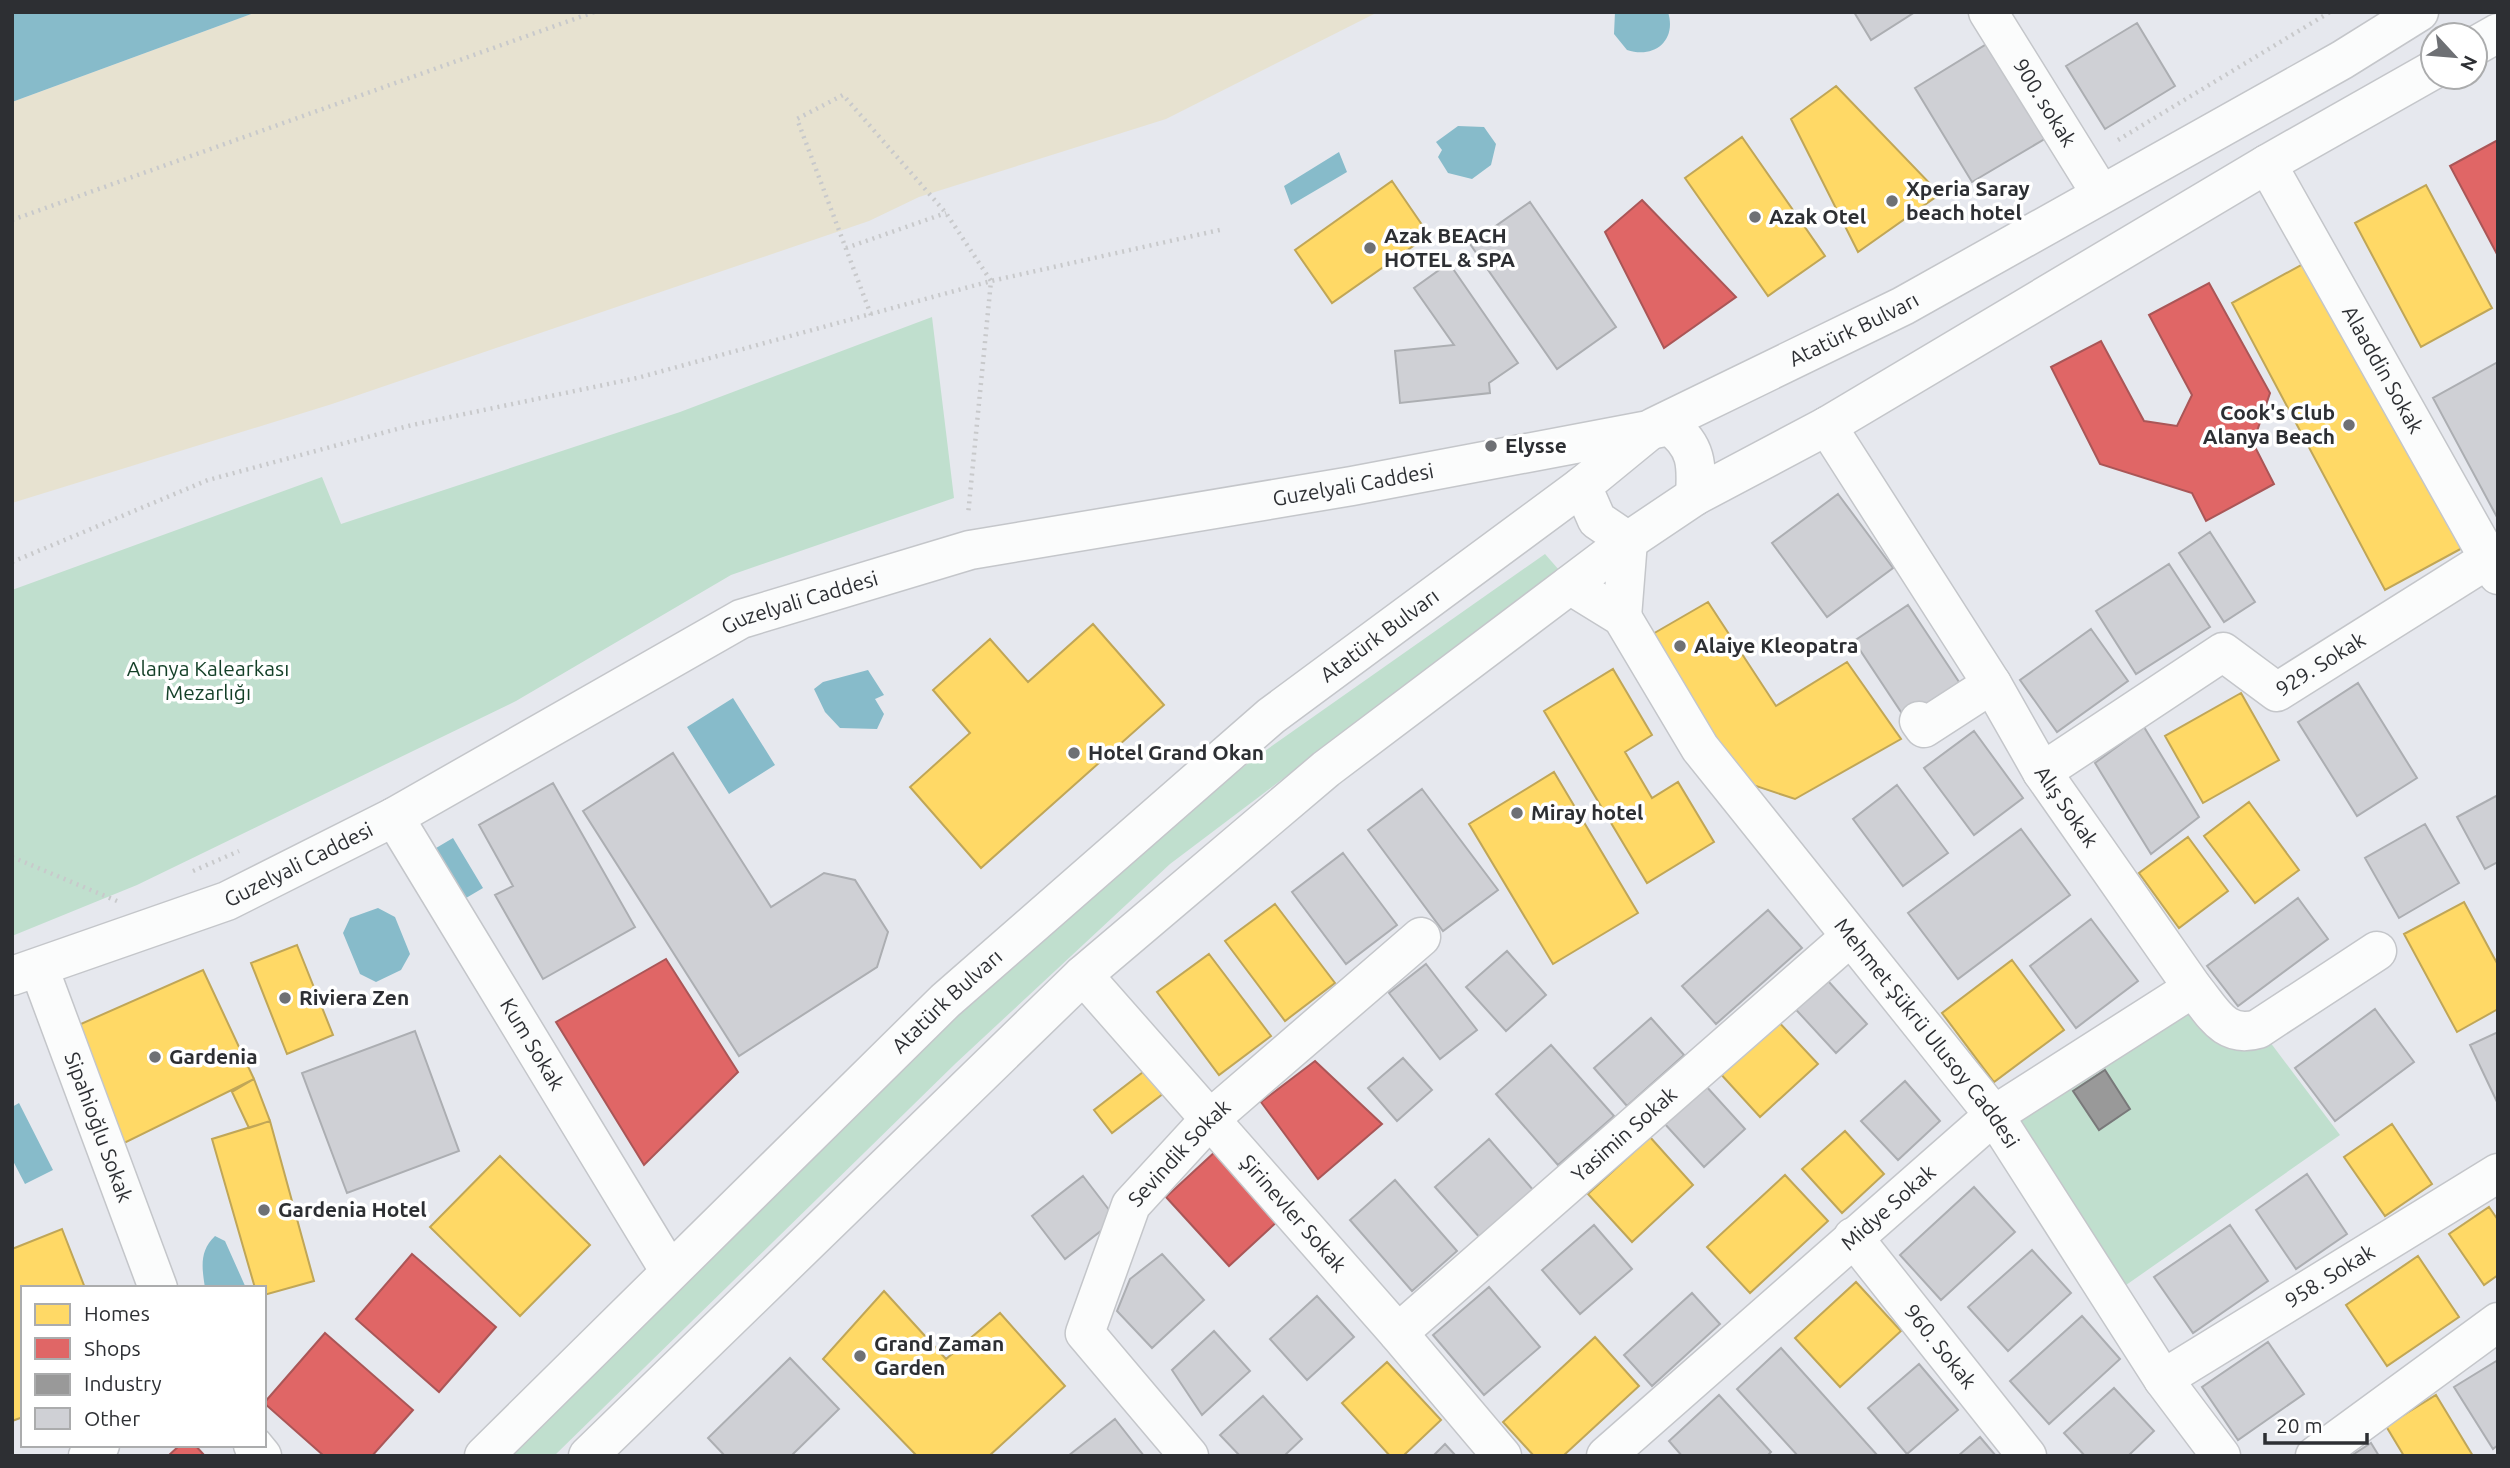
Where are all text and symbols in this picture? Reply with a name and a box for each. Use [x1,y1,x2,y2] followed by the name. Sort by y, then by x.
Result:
[2419,21,2489,91] north arrow
[2456,52,2482,75] text: N
[2009,54,2082,151] street label: 900. sokak
[1906,176,2030,224] place label: Xperia Saray beach hotel
[1884,193,1900,209] marker: Xperia Saray beach hotel
[1769,204,1866,228] place label: Azak Otel
[1747,209,1763,225] marker: Azak Otel
[1384,223,1515,271] place label: Azak BEACH HOTEL & SPA
[1362,240,1378,256] marker: Azak BEACH HOTEL & SPA
[1785,287,1922,371] street label: Atatürk Bulvarı
[2338,301,2429,438] street label: Alaaddin Sokak
[2203,400,2335,448] place label: Cook's Club Alanya Beach
[2341,417,2357,433] marker: Cook's Club Alanya Beach
[1505,433,1567,457] place label: Elysse
[1483,438,1499,454] marker: Elysse
[1271,458,1435,510] street label: Guzelyali Caddesi
[717,565,880,639] street label: Guzelyali Caddesi
[1315,583,1443,686] street label: Atatürk Bulvarı
[2271,626,2370,701] street label: 929. Sokak
[1694,633,1858,657] place label: Alaiye Kleopatra
[1672,638,1688,654] marker: Alaiye Kleopatra
[127,656,289,704] park label: Alanya Kalearkası Mezarlığı
[1088,740,1264,764] place label: Hotel Grand Okan
[1066,745,1082,761] marker: Hotel Grand Okan
[2031,761,2104,852] street label: Alış Sokak
[1531,800,1643,824] place label: Miray hotel
[1509,805,1525,821] marker: Miray hotel
[220,817,376,911] street label: Guzelyali Caddesi
[1830,913,2025,1152] street label: Mehmet Şükrü Ulusoy Caddesi
[887,944,1006,1058] street label: Atatürk Bulvarı
[299,985,409,1009] place label: Riviera Zen
[277,990,293,1006] marker: Riviera Zen
[496,994,570,1094] street label: Kum Sokak
[169,1044,258,1068] place label: Gardenia
[60,1049,138,1206] street label: Sipahioğlu Sokak
[147,1049,163,1065] marker: Gardenia
[1566,1081,1682,1186] street label: Yasimin Sokak
[1123,1094,1235,1211] street label: Sevindik Sokak
[1236,1150,1352,1277] street label: Şirinevler Sokak
[1836,1159,1940,1255] street label: Midye Sokak
[278,1197,427,1221] place label: Gardenia Hotel
[256,1202,272,1218] marker: Gardenia Hotel
[2280,1239,2379,1312] street label: 958. Sokak
[21,1286,266,1447] legend
[1900,1299,1982,1393] street label: 960. Sokak
[84,1301,150,1325] text: Homes
[874,1331,1004,1379] place label: Grand Zaman Garden
[84,1336,141,1360] text: Shops
[852,1348,868,1364] marker: Grand Zaman Garden
[84,1371,162,1395] text: Industry
[2265,1402,2366,1446] scale bar
[84,1406,140,1430] text: Other
[2276,1413,2323,1437] text: 20 m

